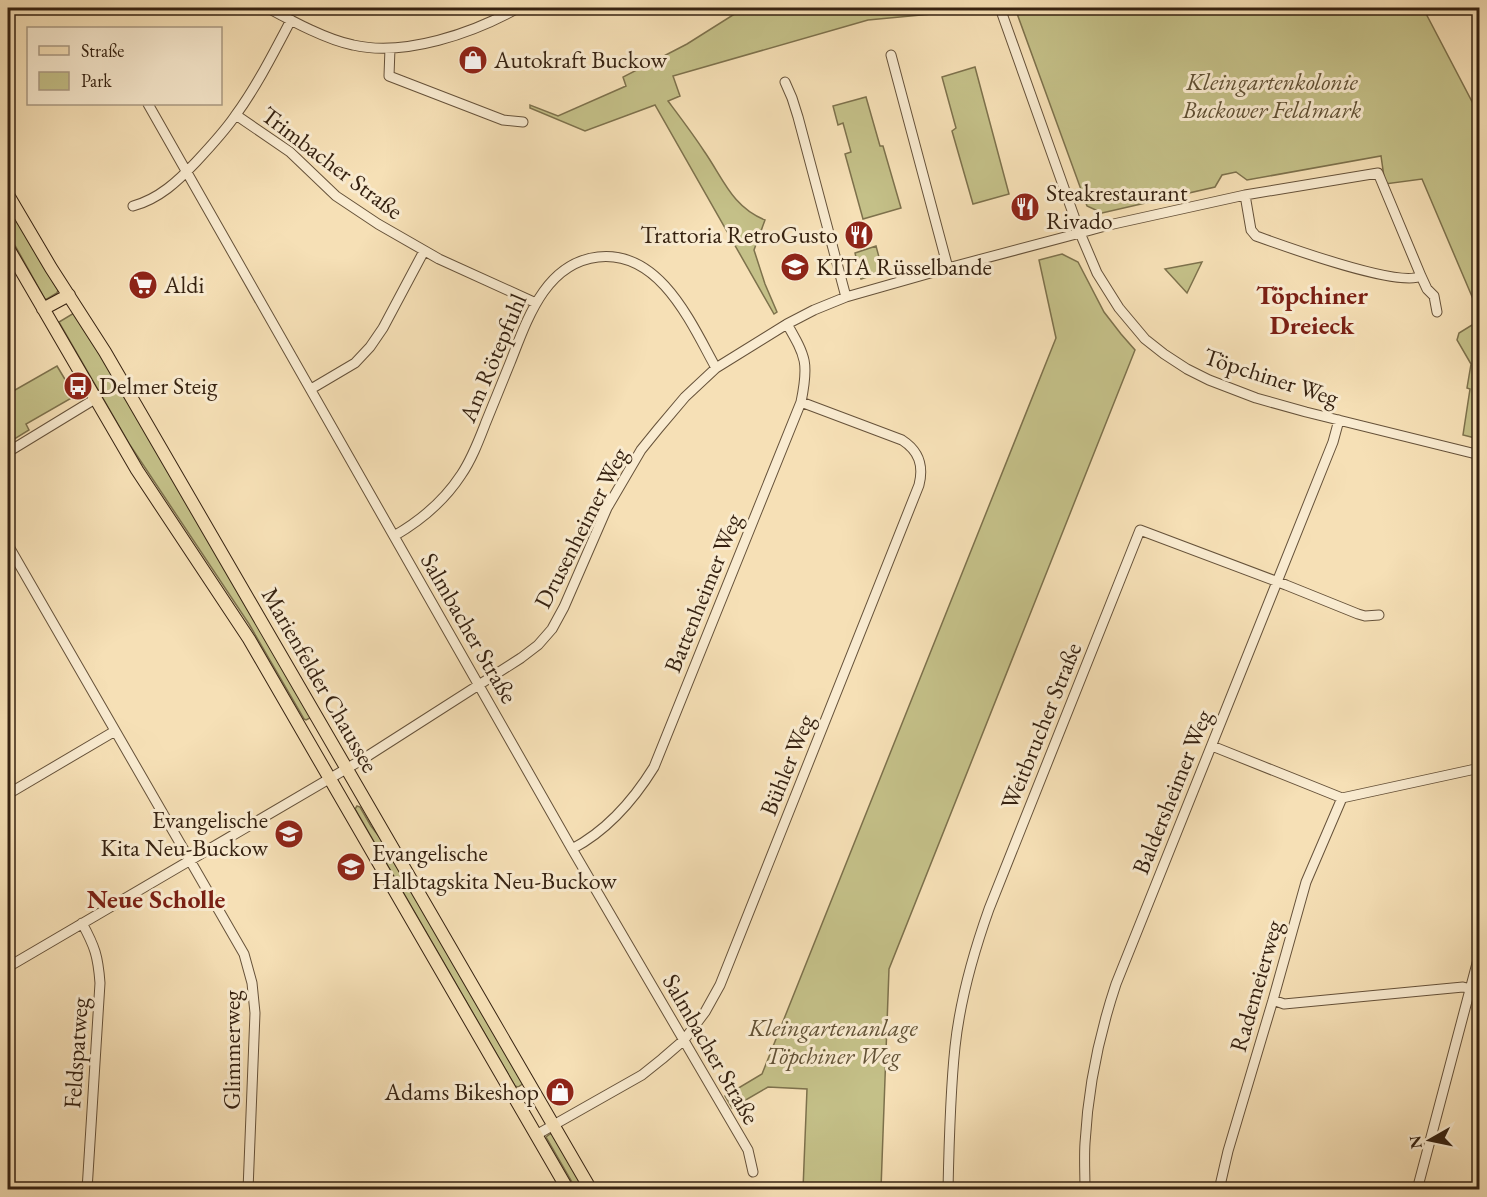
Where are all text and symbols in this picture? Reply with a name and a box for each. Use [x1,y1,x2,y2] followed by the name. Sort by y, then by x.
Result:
[27,27,222,105] legend
[81,39,124,62] text: Straße
[457,44,489,76] shop icon: Autokraft Buckow
[493,44,667,75] place label: Autokraft Buckow
[1182,66,1362,125] park label: Kleingartenkolonie Buckower Feldmark
[81,69,112,92] text: Park
[255,99,409,226] street label: Trimbacher Straße
[1046,177,1188,236] place label: Steakrestaurant Rivado
[1009,191,1041,223] restaurant icon: Steakrestaurant Rivado
[640,219,838,250] place label: Trattoria RetroGusto
[843,219,875,251] restaurant icon: Trattoria RetroGusto
[779,251,811,283] school or university icon: KITA Rüsselbande
[816,251,992,282] place label: KITA Rüsselbande
[127,269,159,301] supermarket icon: Aldi
[163,269,205,300] place label: Aldi
[1256,278,1368,342] district label: Töpchiner Dreieck
[451,289,534,428] street label: Am Rötepfuhl
[1200,340,1343,413] street label: Töpchiner Weg
[62,370,94,402] bus stop icon: Delmer Steig
[99,370,218,401] place label: Delmer Steig
[527,442,635,613] street label: Drusenheimer Weg
[657,508,749,677] street label: Battenheimer Weg
[414,547,525,709] street label: Salmbacher Straße
[255,582,386,778] street label: Marienfelder Chaussee
[993,638,1088,814] street label: Weitbrucher Straße
[1124,705,1219,879] street label: Baldersheimer Weg
[752,709,821,820] street label: Bühler Weg
[101,804,269,863] place label: Evangelische Kita Neu-Buckow
[273,818,305,850] school or university icon: Evangelische Kita Neu-Buckow
[372,837,617,896] place label: Evangelische Halbtagskita Neu-Buckow
[335,851,367,883] school or university icon: Evangelische Halbtagskita Neu-Buckow
[87,882,225,916] district label: Neue Scholle
[1222,916,1289,1055] street label: Rademeierweg
[656,968,767,1130] street label: Salmbacher Straße
[216,990,247,1110] street label: Glimmerweg
[56,996,95,1110] street label: Feldspatweg
[747,1012,918,1071] park label: Kleingartenanlage Töpchiner Weg
[383,1076,539,1107] place label: Adams Bikeshop
[544,1076,576,1108] shop icon: Adams Bikeshop
[1400,1110,1460,1170] north arrow
[1404,1134,1427,1150] text: N

